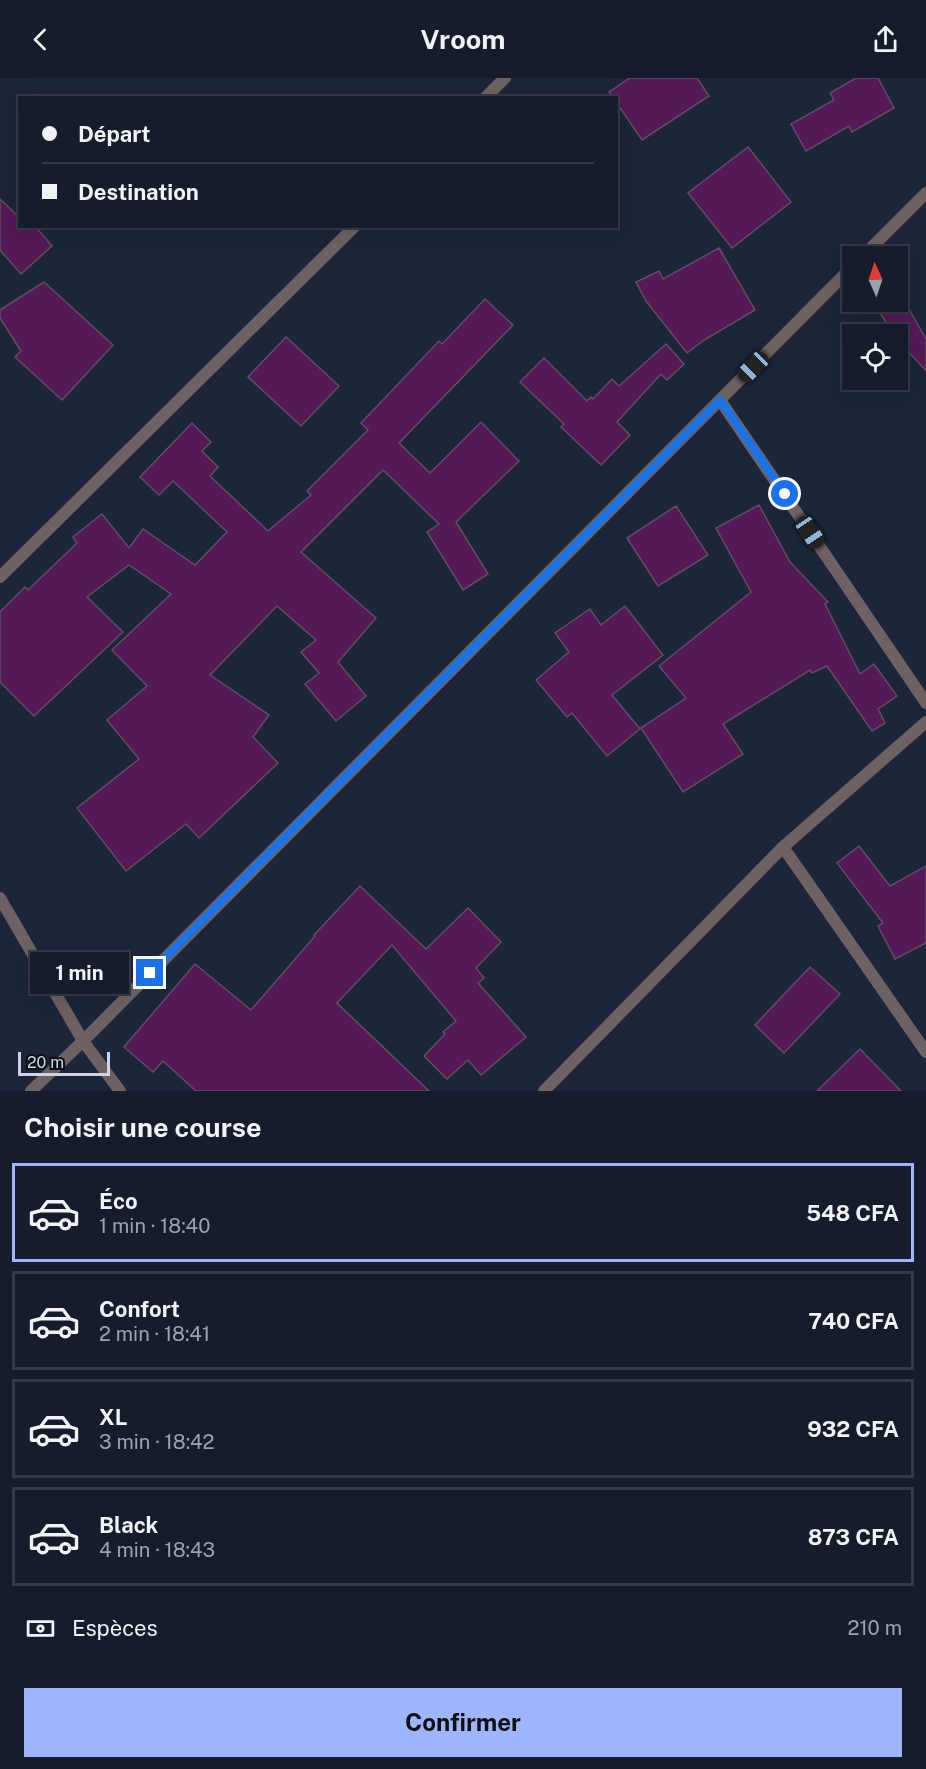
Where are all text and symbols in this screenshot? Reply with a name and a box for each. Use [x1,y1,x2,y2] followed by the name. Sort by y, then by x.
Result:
[24,23,57,56] icon: back
[421,23,505,55] text: Vroom
[869,23,902,56] icon: share
[78,121,150,147] text: Départ
[78,179,199,205] text: Destination
[842,246,908,312] north arrow
[842,246,908,390] map controls
[842,324,908,390] button: locate
[734,348,772,386] car
[771,480,798,507] route start
[792,512,828,552] car
[30,952,129,994] callout: 1 min
[136,959,163,986] route end
[55,961,104,985] text: 1 min
[18,1049,110,1076] scale bar
[27,1053,64,1072] text: 20 m
[24,1111,262,1143] text: Choisir une course
[27,1186,81,1240] icon: car
[99,1188,138,1214] text: Éco
[806,1200,899,1226] text: 548 CFA
[99,1214,210,1238] text: 1 min · 18:40
[27,1294,81,1348] icon: car
[99,1296,180,1322] text: Confort
[808,1308,899,1334] text: 740 CFA
[99,1322,210,1346] text: 2 min · 18:41
[27,1402,81,1456] icon: car
[99,1404,127,1430] text: XL
[807,1416,899,1442] text: 932 CFA
[99,1430,215,1454] text: 3 min · 18:42
[27,1510,81,1564] icon: car
[99,1512,158,1538] text: Black
[808,1524,899,1550] text: 873 CFA
[99,1538,215,1562] text: 4 min · 18:43
[24,1612,57,1645] icon: cash
[72,1615,158,1641] text: Espèces
[848,1616,902,1640] text: 210 m
[24,1688,902,1757] button: Confirmer

